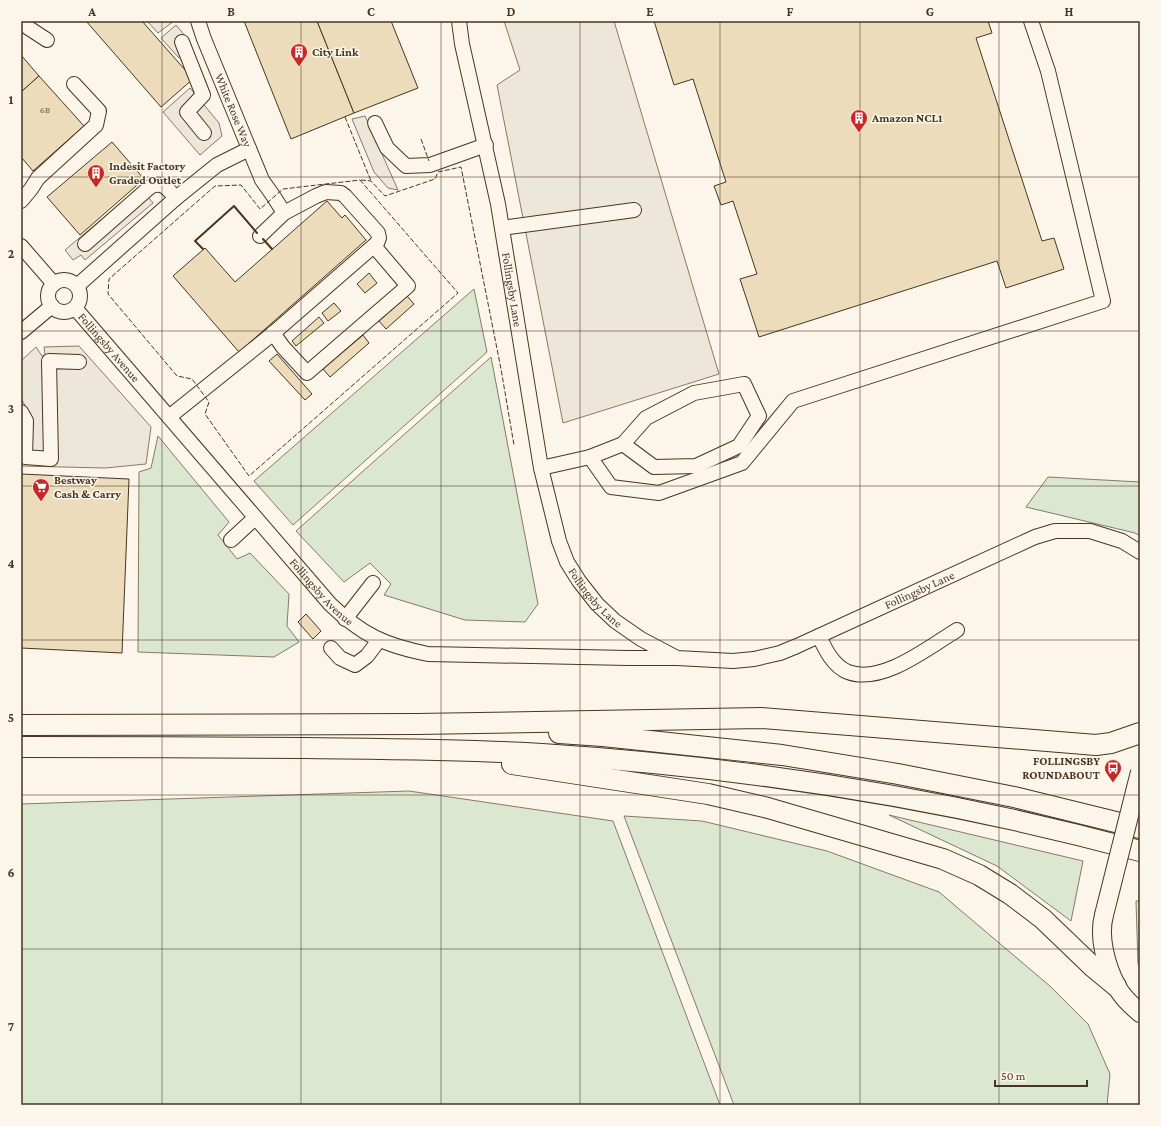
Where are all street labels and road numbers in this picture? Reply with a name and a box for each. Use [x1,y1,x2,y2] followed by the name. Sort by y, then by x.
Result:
[212,71,255,150] street label: White Rose Way
[499,251,525,328] street label: Follingsby Lane
[75,310,143,385] street label: Follingsby Avenue
[287,555,356,629] street label: Follingsby Avenue
[565,565,625,631] street label: Follingsby Lane
[882,568,957,612] street label: Follingsby Lane

